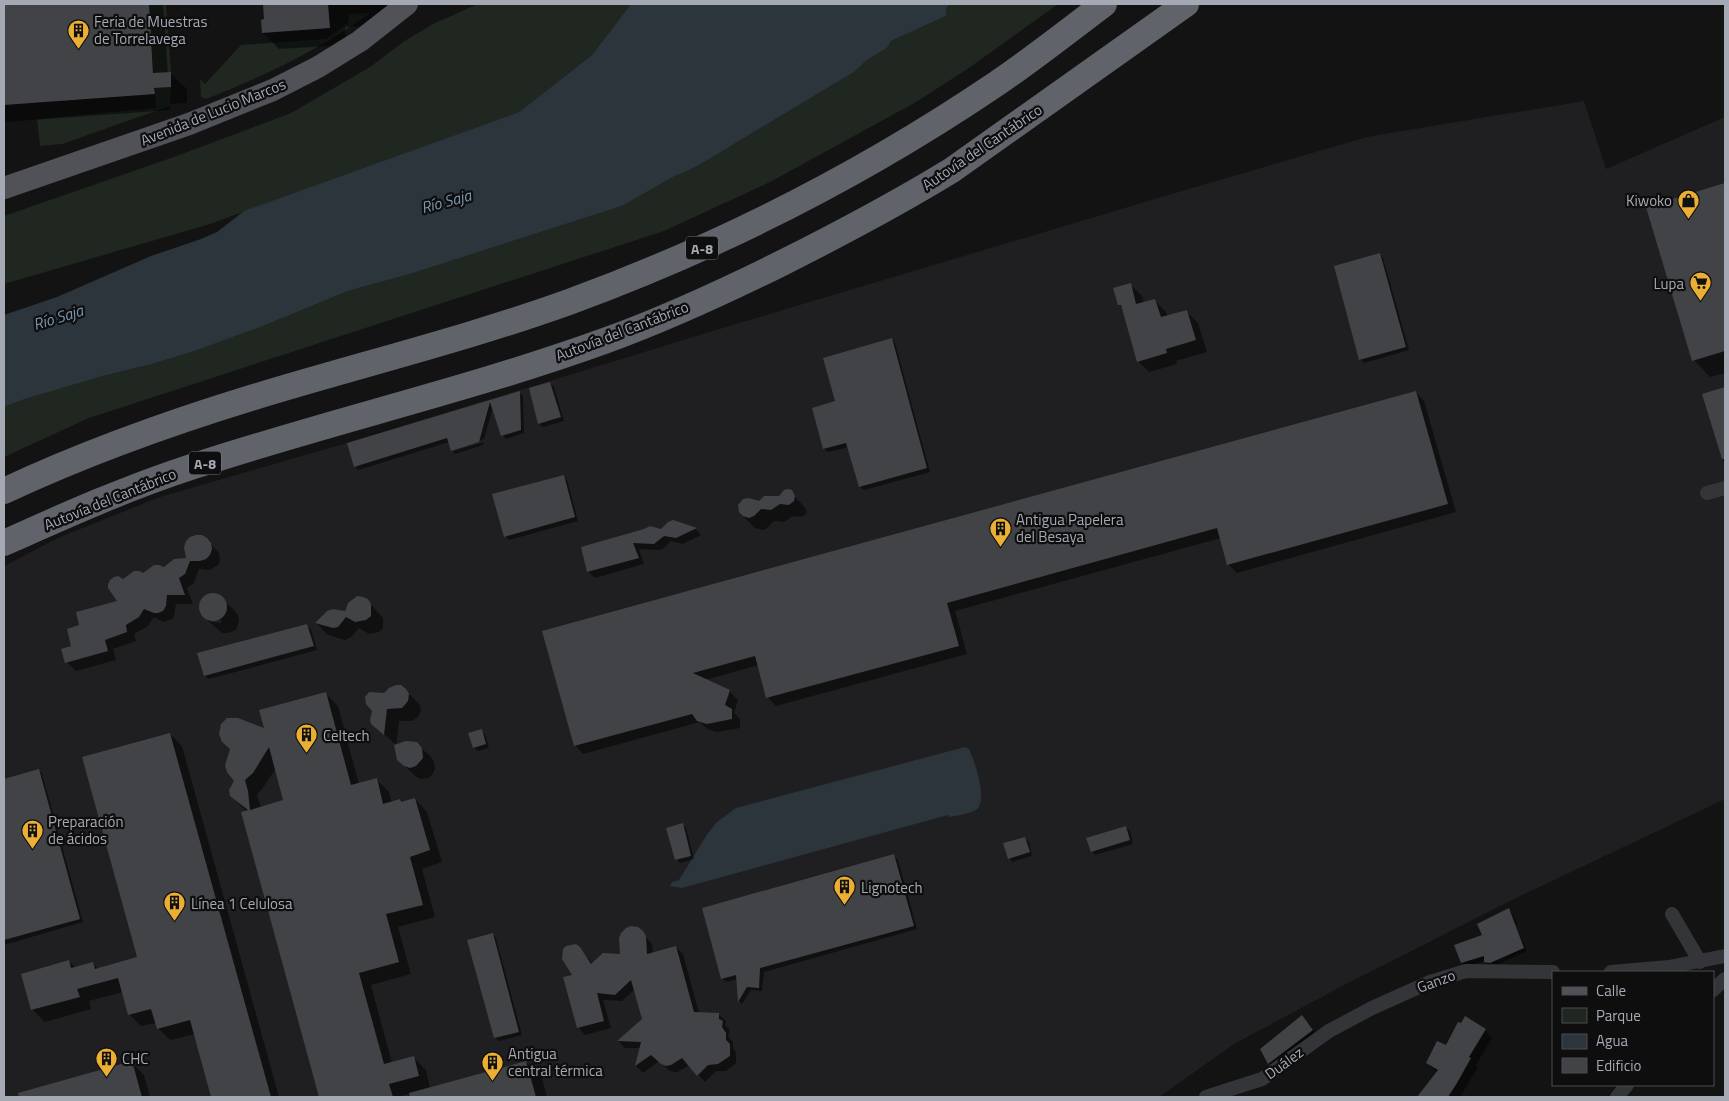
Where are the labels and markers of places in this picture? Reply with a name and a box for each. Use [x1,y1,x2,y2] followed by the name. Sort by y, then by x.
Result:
[94,10,207,50] place label: Feria de Muestras de Torrelavega
[66,18,90,49] building icon: Feria de Muestras de Torrelavega
[1676,188,1700,219] shop icon: Kiwoko
[1626,189,1672,212] place label: Kiwoko
[1688,271,1712,302] supermarket icon: Lupa
[1654,272,1684,295] place label: Lupa
[1016,508,1124,548] place label: Antigua Papelera del Besaya
[988,516,1012,547] building icon: Antigua Papelera del Besaya
[295,723,319,754] building icon: Celtech
[323,724,370,747] place label: Celtech
[48,810,123,850] place label: Preparación de ácidos
[20,818,44,849] building icon: Preparación de ácidos
[833,875,857,906] building icon: Lignotech
[861,876,923,899] place label: Lignotech
[163,891,187,922] building icon: Línea 1 Celulosa
[191,892,293,915] place label: Línea 1 Celulosa
[508,1042,603,1082] place label: Antigua central térmica
[94,1046,118,1077] building icon: CHC
[122,1047,148,1070] place label: CHC
[480,1050,504,1081] building icon: Antigua central térmica

